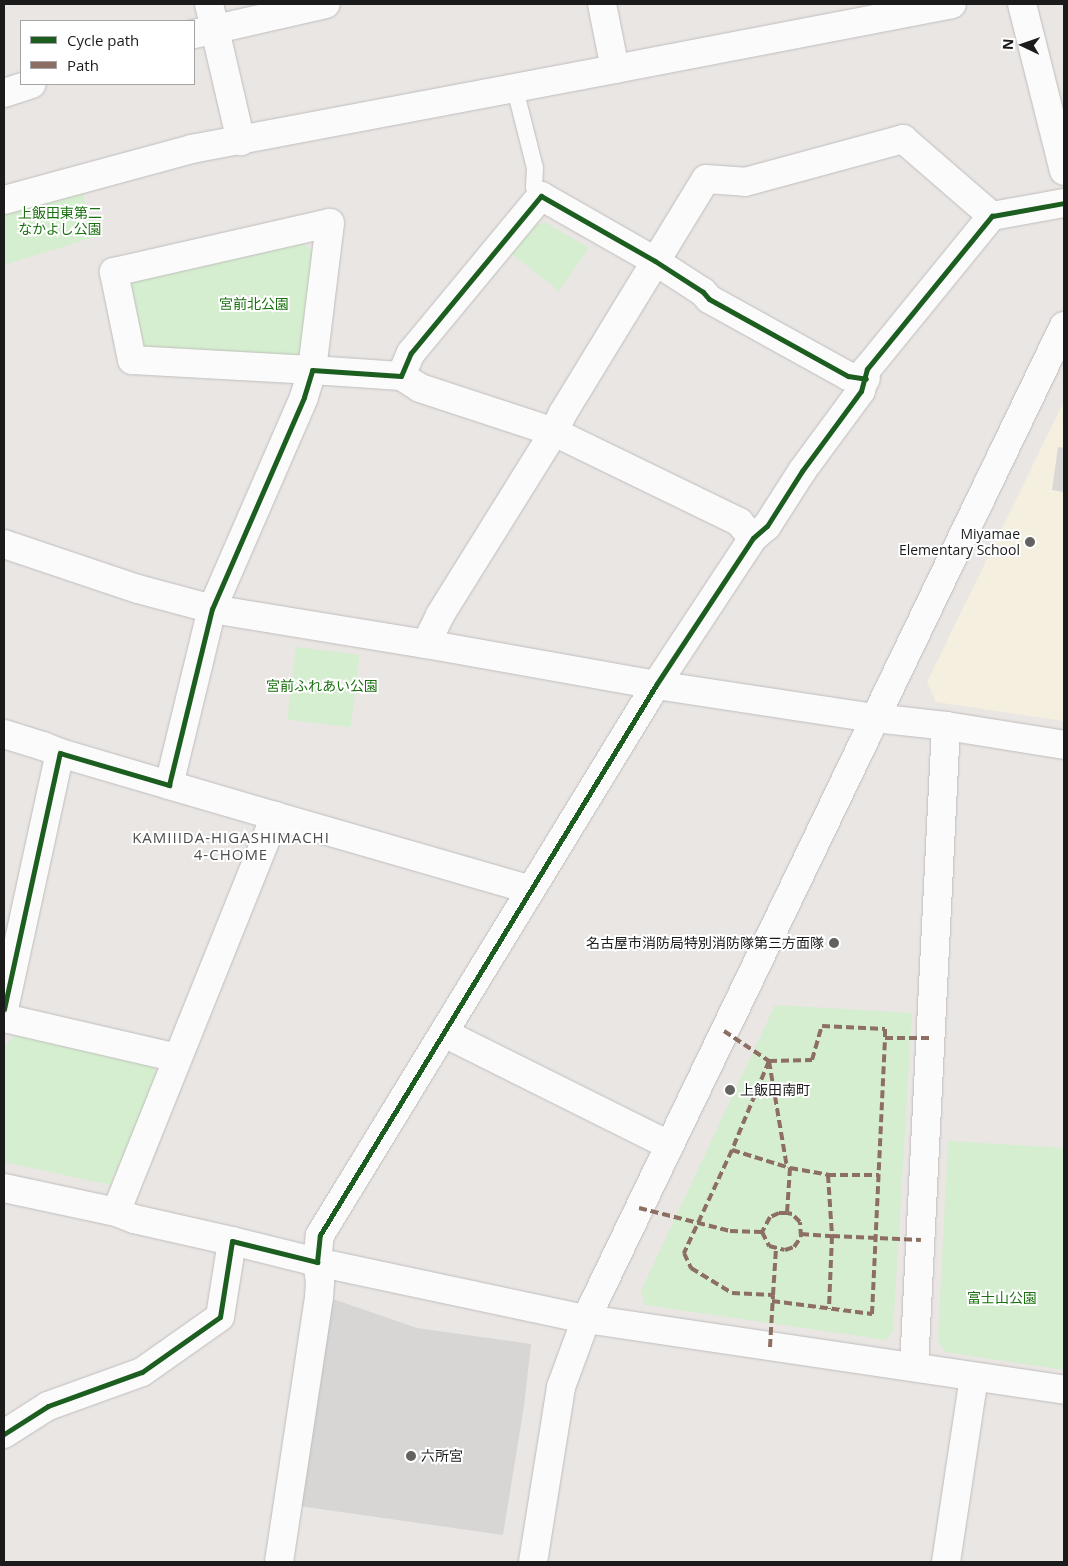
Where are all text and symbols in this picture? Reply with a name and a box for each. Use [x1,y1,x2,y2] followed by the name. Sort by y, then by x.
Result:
[20,20,195,85] legend
[998,20,1048,70] north arrow
[67,30,139,50] text: Cycle path
[998,38,1017,50] text: N
[67,55,99,75] text: Path
[18,205,102,238] park label: 上飯田東第二 なかよし公園
[219,296,289,312] park label: 宮前北公園
[899,526,1020,558] place label: Miyamae Elementary School
[1024,536,1036,548] marker: Miyamae Elementary School
[266,678,378,694] park label: 宮前ふれあい公園
[130,828,332,863] district label: KAMIIIDA-HIGASHIMACHI 4-CHOME
[586,935,824,951] place label: 名古屋市消防局特別消防隊第三方面隊
[828,937,840,949] marker: 名古屋市消防局特別消防隊第三方面隊
[740,1082,810,1098] place label: 上飯田南町
[724,1084,736,1096] marker: 上飯田南町
[967,1290,1037,1306] park label: 富士山公園
[421,1448,463,1464] place label: 六所宮
[405,1450,417,1462] marker: 六所宮

